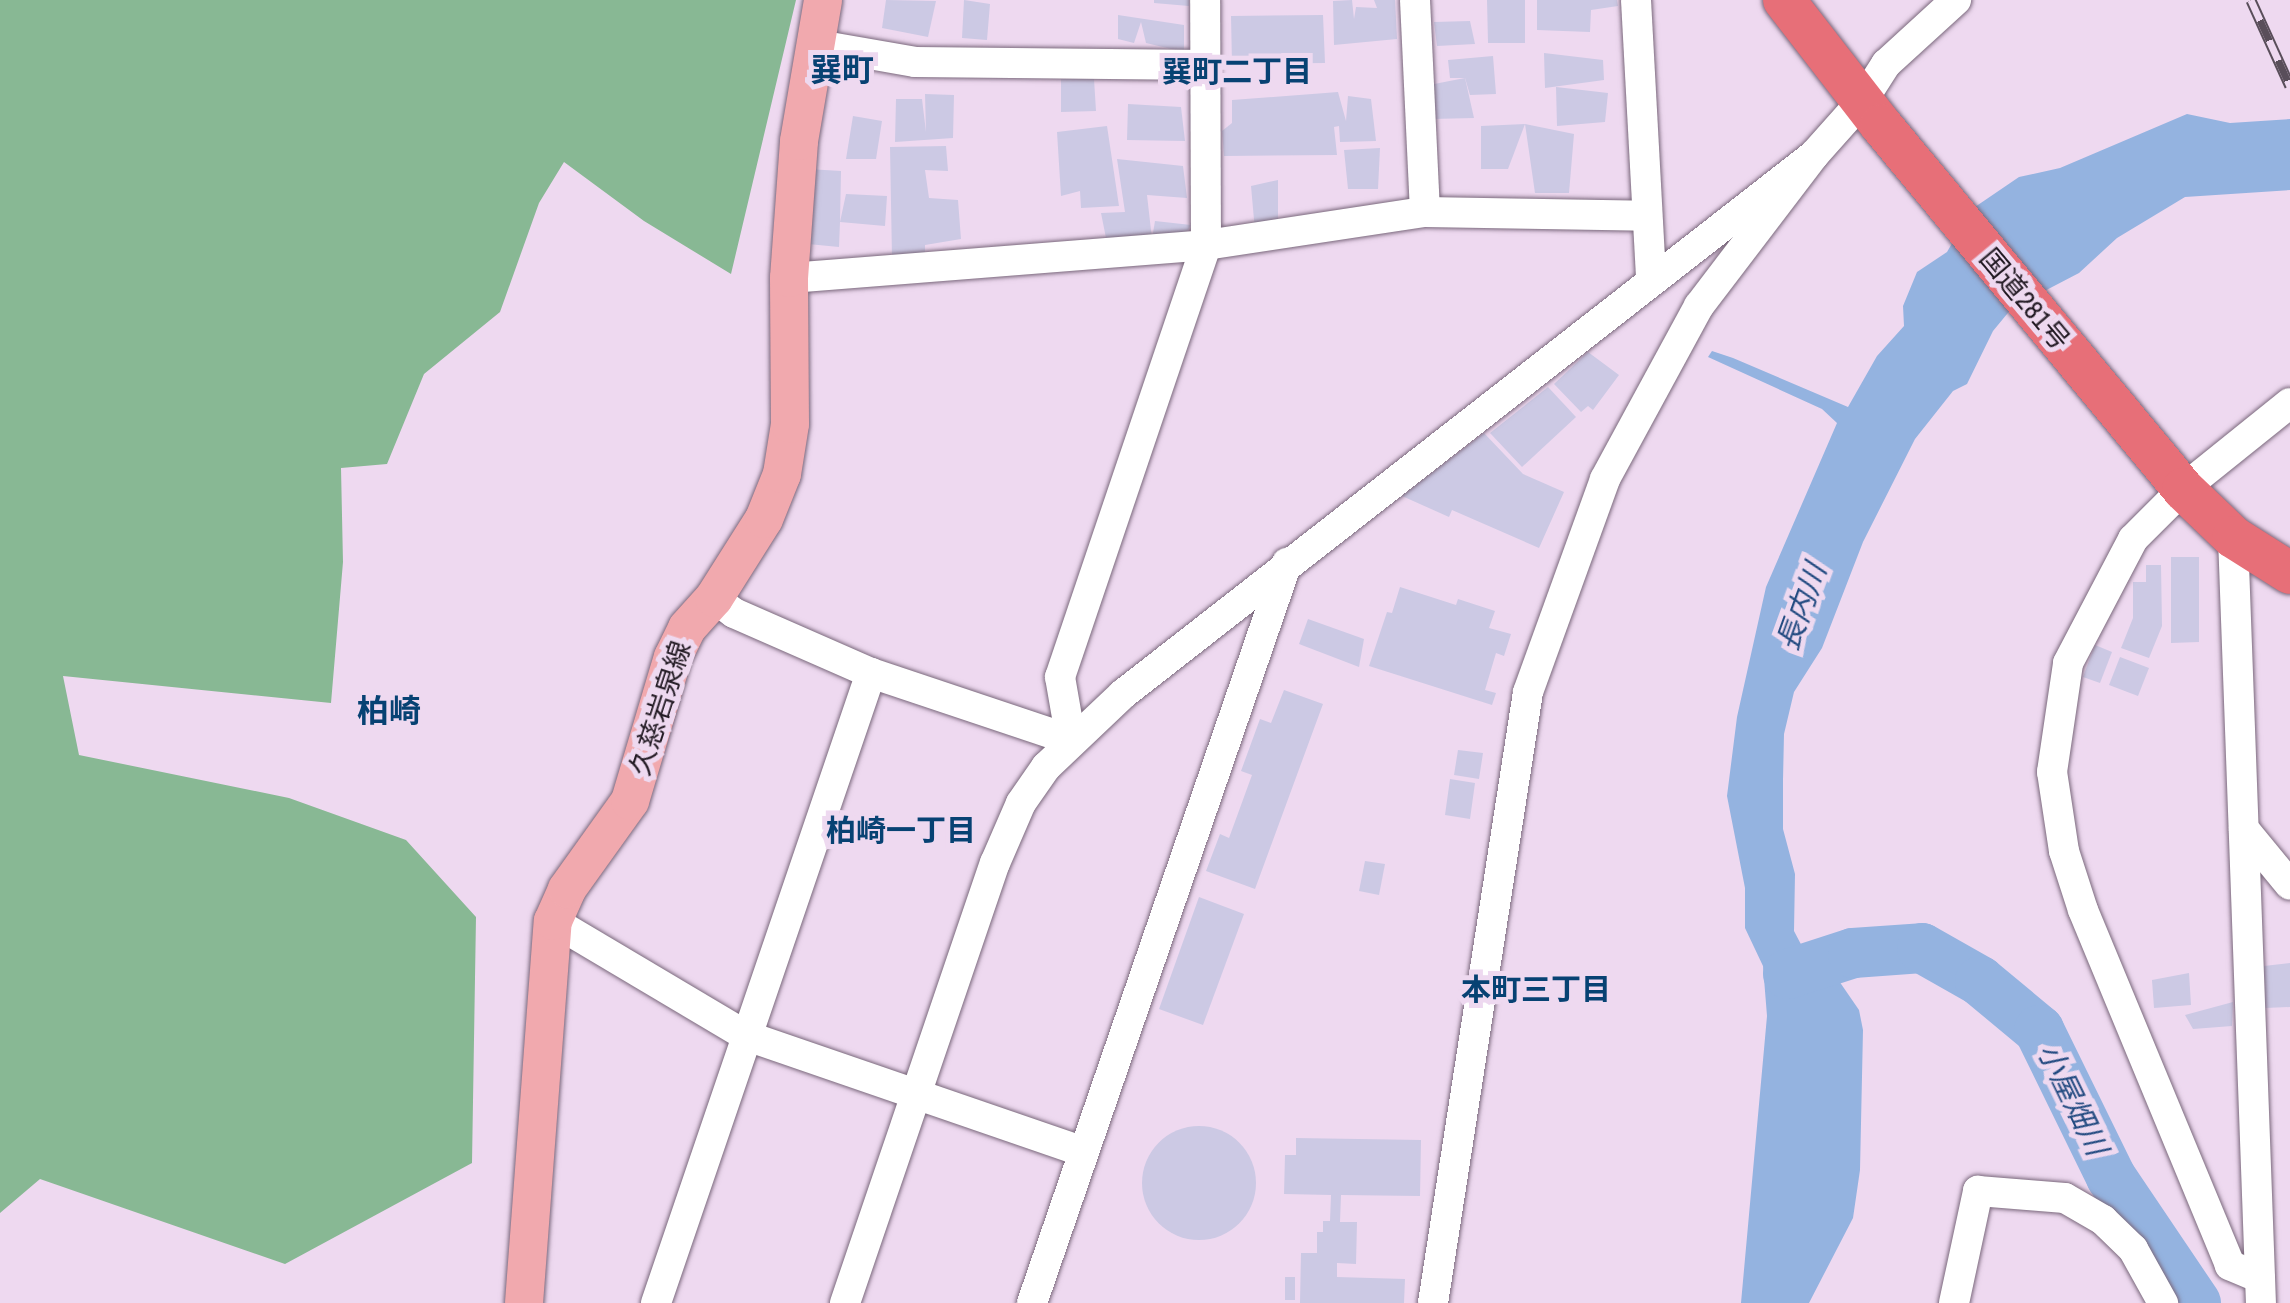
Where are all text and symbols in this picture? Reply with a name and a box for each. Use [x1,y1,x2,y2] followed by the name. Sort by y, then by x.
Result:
[810,51,874,89] district label: 巽町
[1162,53,1312,89] district label: 巽町二丁目
[1973,241,2077,357] street label: 国道281号
[1769,559,1833,655] water label: 長内川
[622,636,698,780] street label: 久慈岩泉線
[357,692,421,730] district label: 柏崎
[826,812,976,848] district label: 柏崎一丁目
[1461,971,1611,1007] district label: 本町三丁目
[2031,1037,2115,1161] water label: 小屋畑川

